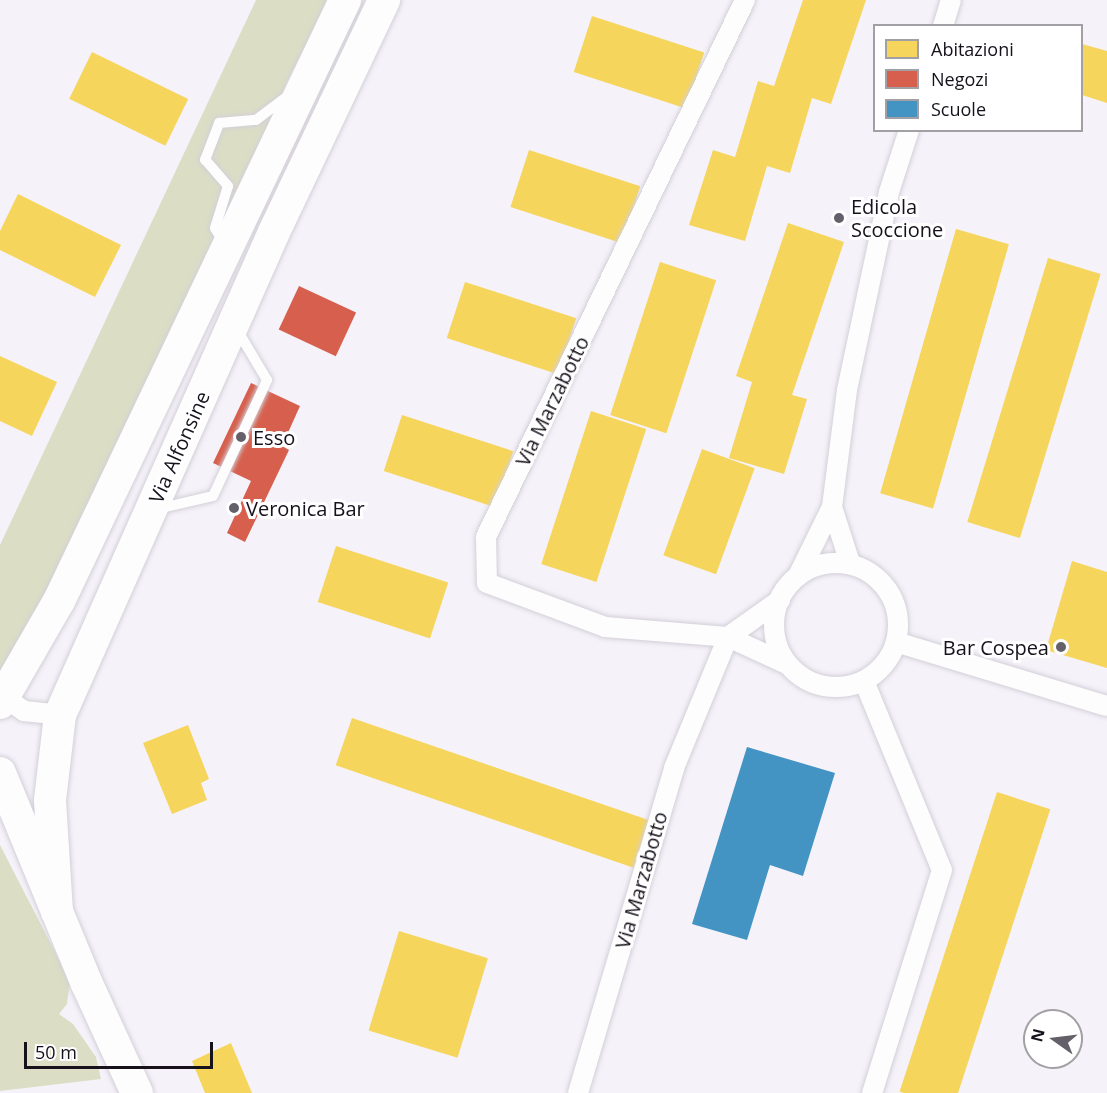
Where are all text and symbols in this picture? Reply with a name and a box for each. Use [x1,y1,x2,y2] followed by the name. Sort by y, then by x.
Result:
[873,24,1083,132] legend
[931,37,1014,61] text: Abitazioni
[931,67,988,91] text: Negozi
[931,97,986,121] text: Scuole
[851,195,943,242] place label: Edicola Scoccione
[832,211,846,225] marker: Edicola Scoccione
[510,332,594,470] street label: Via Marzabotto
[144,387,214,507] street label: Via Alfonsine
[253,425,295,449] place label: Esso
[234,430,248,444] marker: Esso
[246,496,365,520] place label: Veronica Bar
[227,501,241,515] marker: Veronica Bar
[943,635,1049,659] place label: Bar Cospea
[1054,640,1068,654] marker: Bar Cospea
[610,809,672,951] street label: Via Marzabotto
[1023,1009,1083,1069] north arrow
[1025,1026,1050,1044] text: N
[27,1030,216,1068] scale bar
[35,1040,77,1064] text: 50 m

